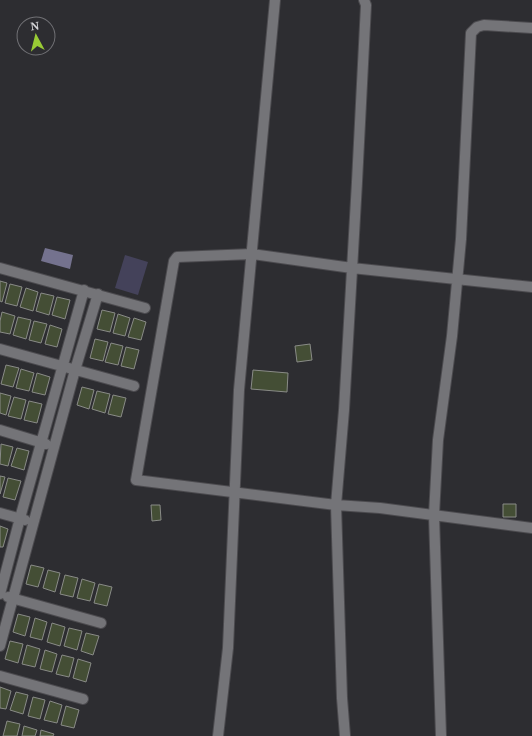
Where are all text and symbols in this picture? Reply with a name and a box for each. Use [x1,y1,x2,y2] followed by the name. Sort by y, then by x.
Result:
[16,16,56,56] north arrow
[30,18,40,34] text: N

